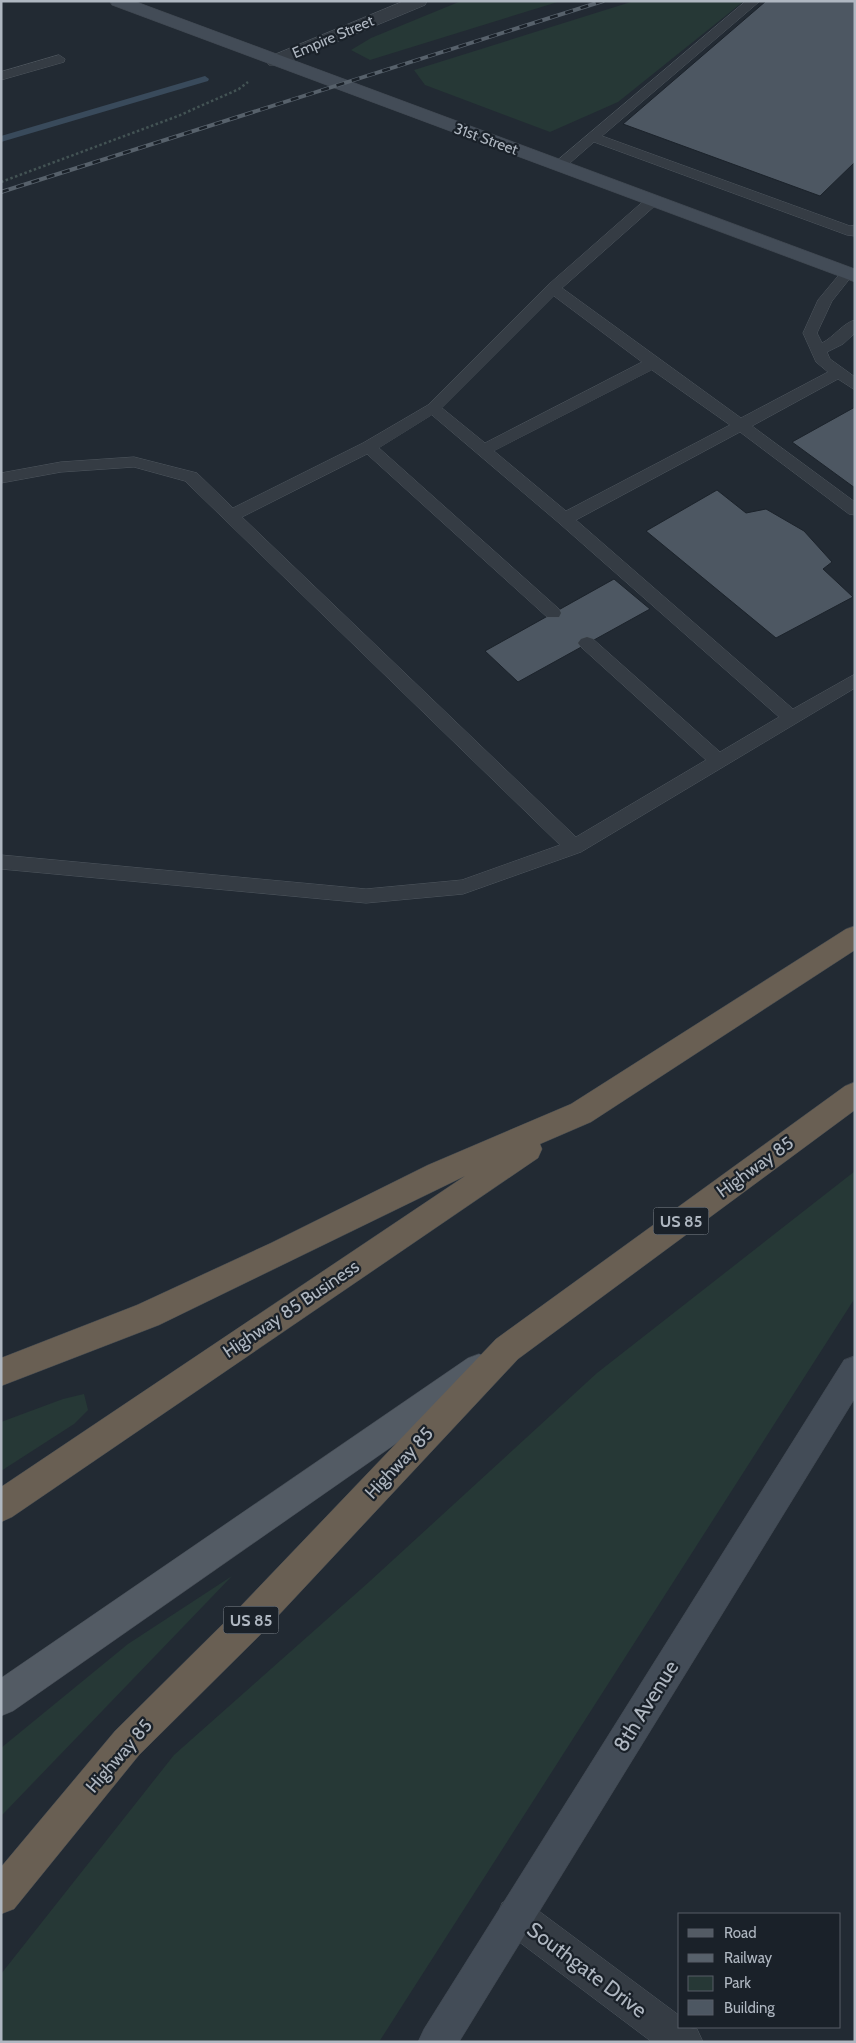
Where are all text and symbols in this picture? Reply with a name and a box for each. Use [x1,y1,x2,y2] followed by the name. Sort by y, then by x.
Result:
[289,12,377,62] street label: Empire Street
[452,119,520,159] street label: 31st Street
[712,1132,798,1202] street label: Highway 85
[654,1208,708,1234] road number: US 85
[219,1255,363,1363] street label: Highway 85 Business
[360,1423,438,1503] street label: Highway 85
[224,1606,278,1634] road number: US 85
[608,1655,683,1756] street label: 8th Avenue
[81,1715,157,1797] street label: Highway 85
[678,1913,841,2028] legend
[523,1917,652,2023] street label: Southgate Drive
[724,1924,757,1942] text: Road
[724,1949,773,1967] text: Railway
[724,1974,751,1992] text: Park
[724,1999,775,2017] text: Building

